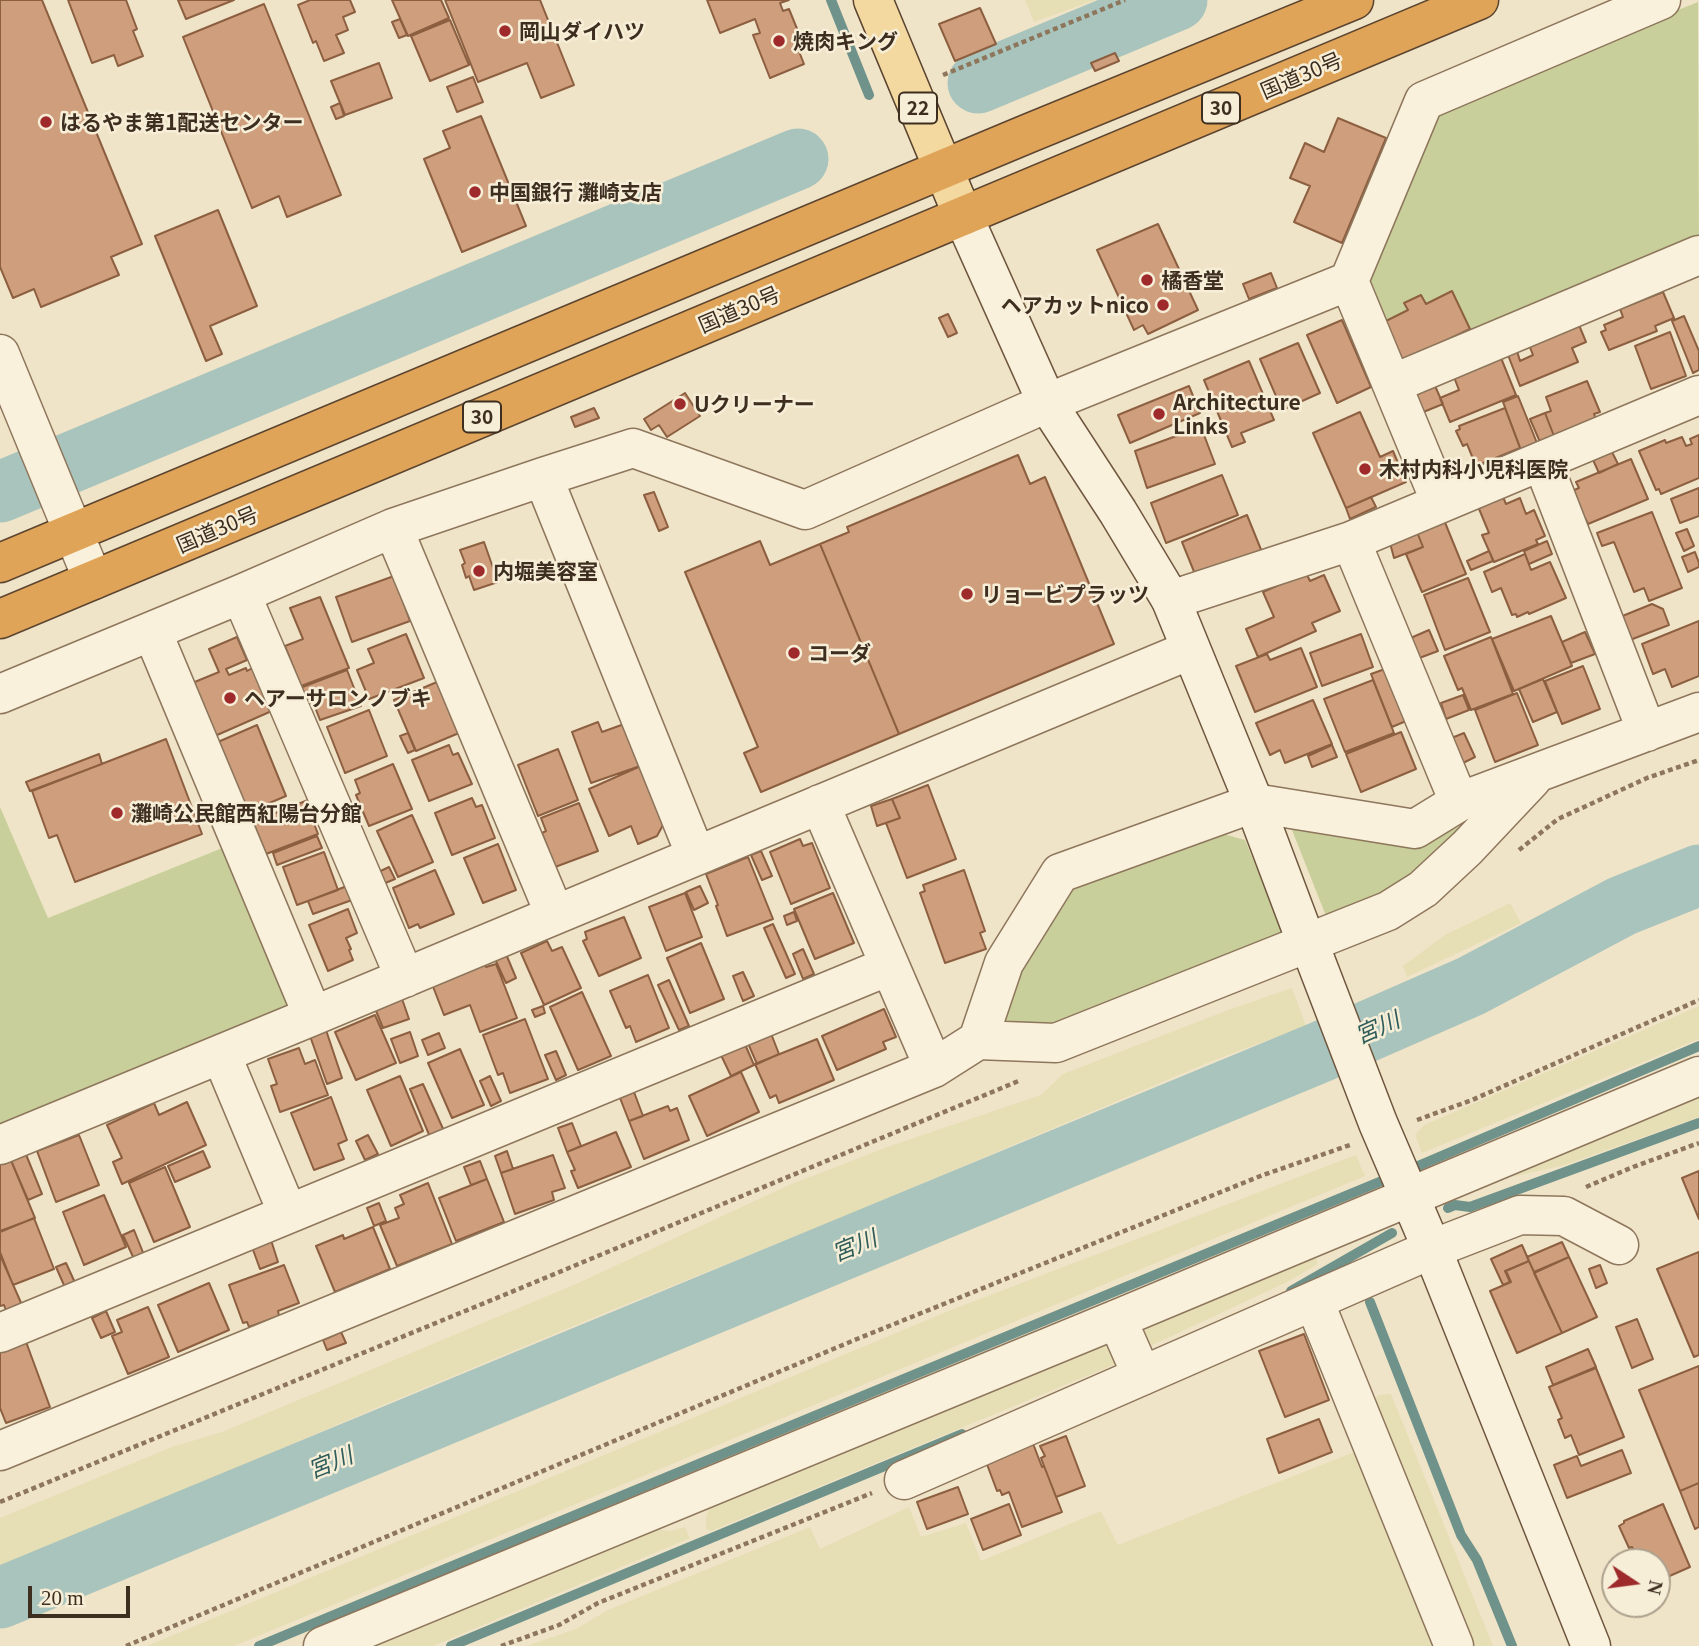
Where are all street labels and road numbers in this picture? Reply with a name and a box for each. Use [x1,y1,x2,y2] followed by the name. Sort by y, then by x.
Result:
[1256,47,1346,103] street label: 国道30号
[899,92,937,124] road number: 22
[1202,92,1240,124] road number: 30
[694,281,784,337] street label: 国道30号
[463,402,501,432] road number: 30
[172,501,262,557] street label: 国道30号

